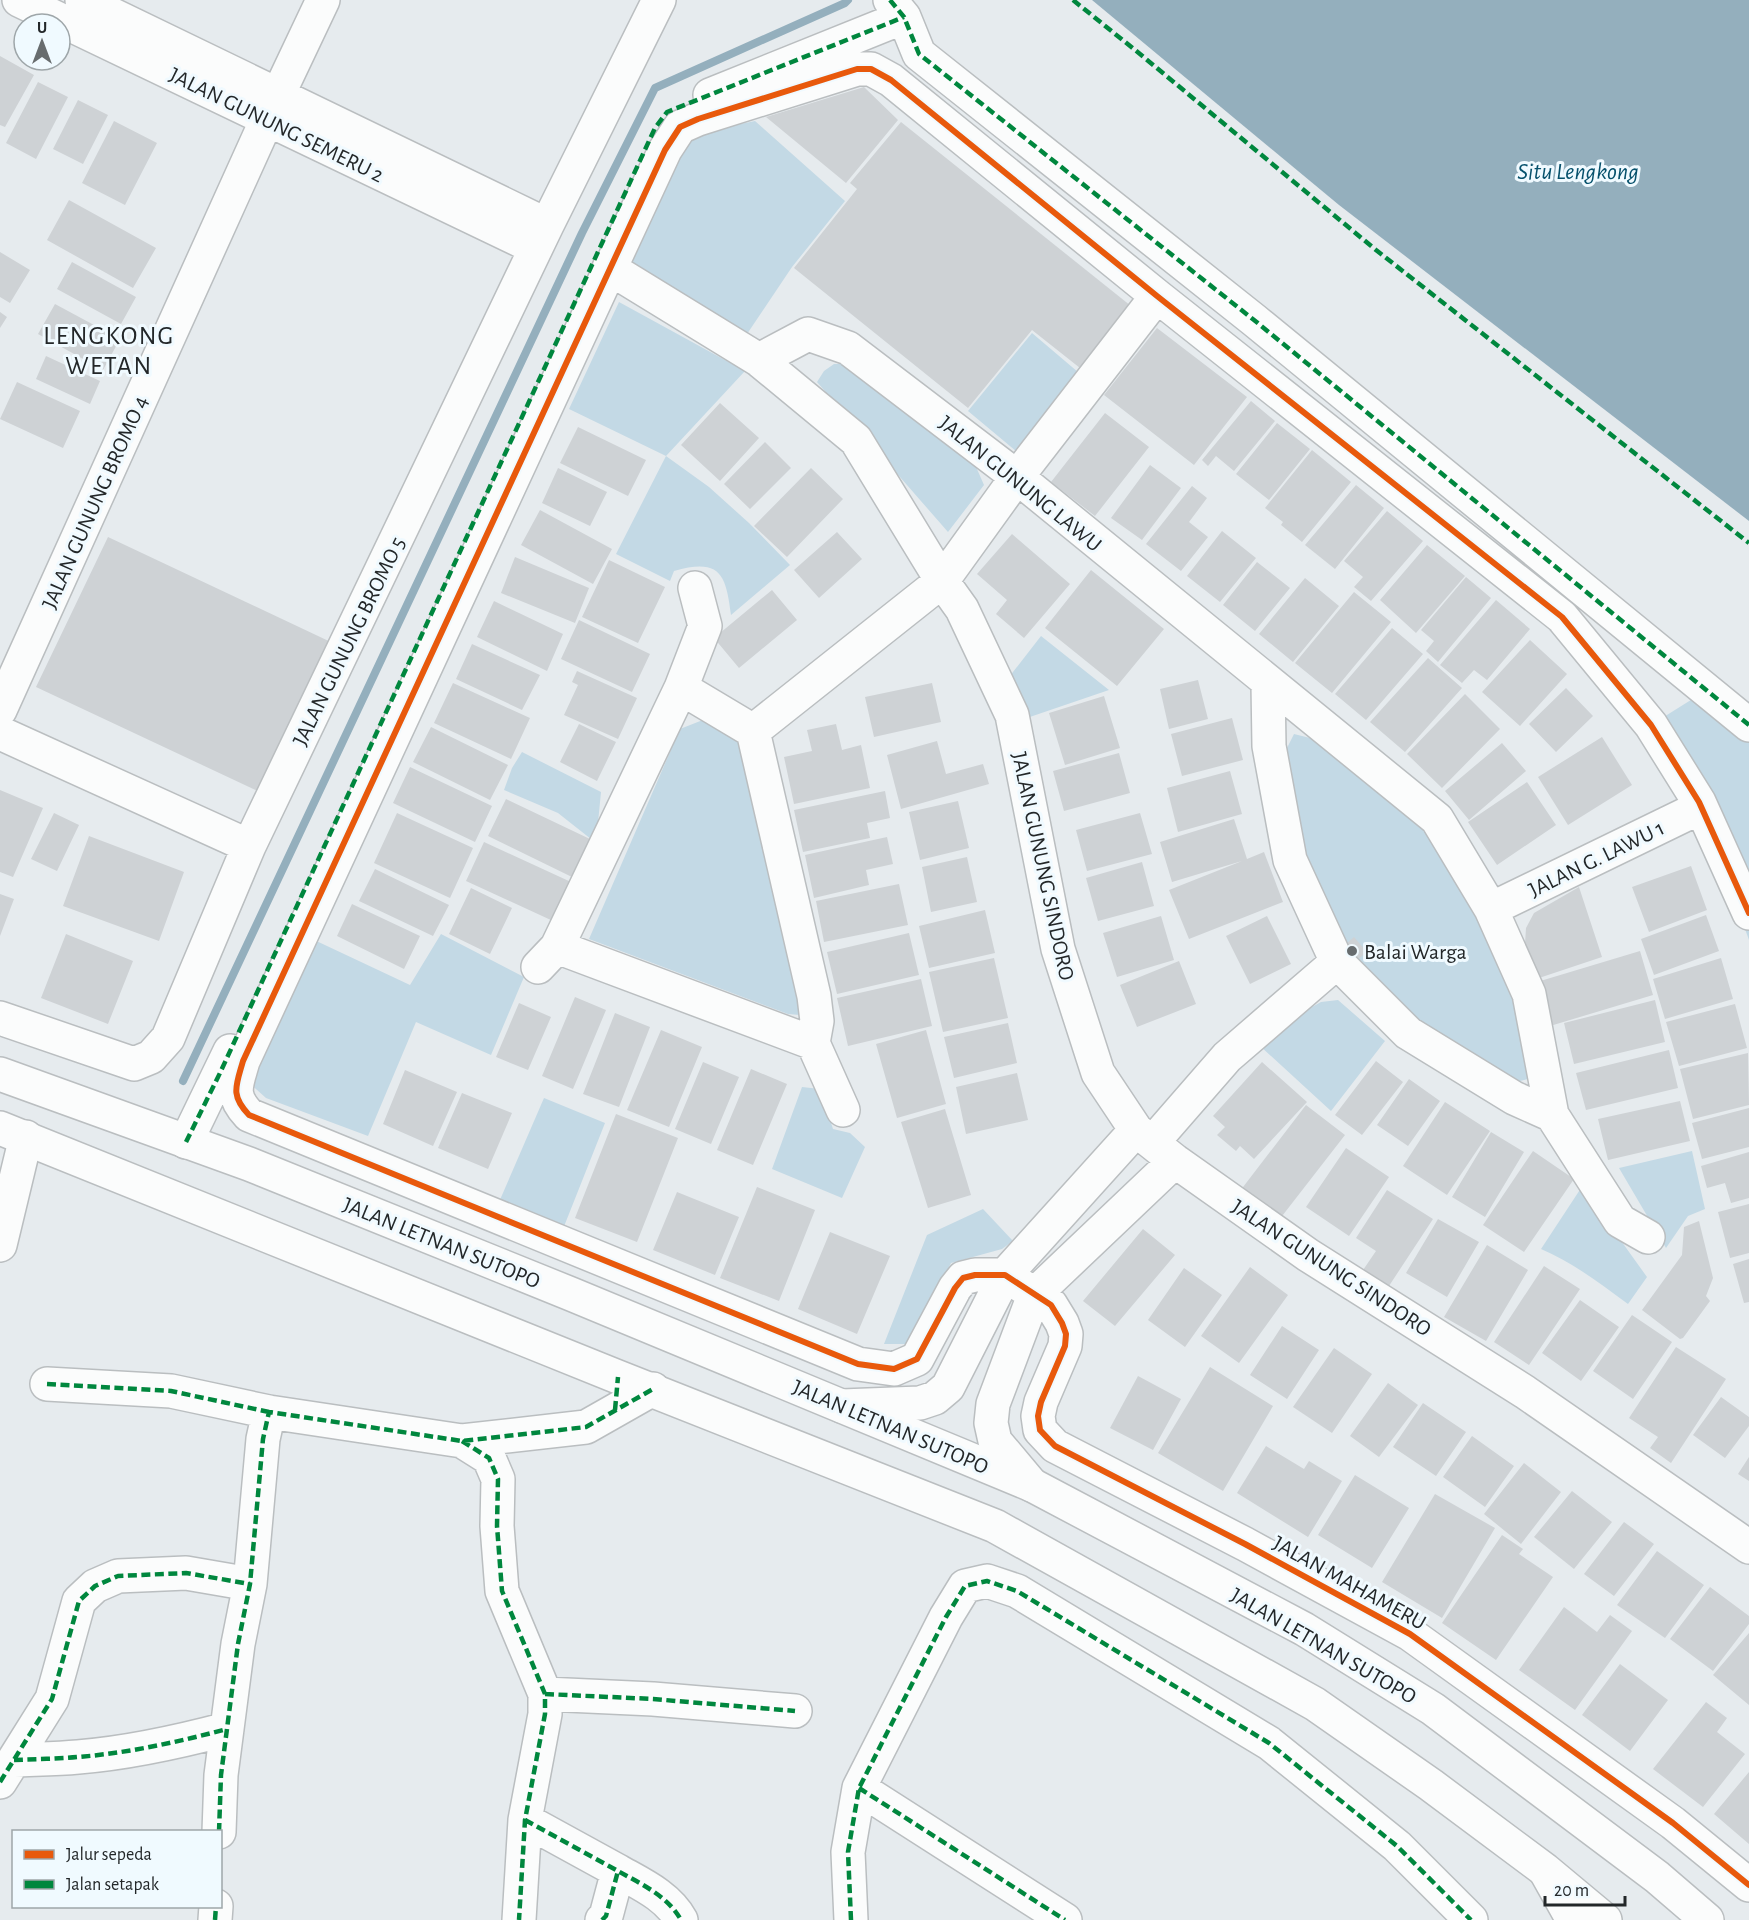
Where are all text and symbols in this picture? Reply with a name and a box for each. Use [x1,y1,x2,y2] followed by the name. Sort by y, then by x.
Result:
[12,12,72,72] north arrow
[37,20,47,36] text: U
[166,63,387,186] street label: JALAN GUNUNG SEMERU 2
[1517,160,1639,184] water label: Situ Lengkong
[43,323,175,379] district label: LENGKONG WETAN
[38,393,152,612] street label: JALAN GUNUNG BROMO 4
[935,412,1106,556] street label: JALAN GUNUNG LAWU
[289,534,409,749] street label: JALAN GUNUNG BROMO 5
[1008,750,1078,982] street label: JALAN GUNUNG SINDORO
[1525,817,1668,901] street label: JALAN G. LAWU 1
[1364,941,1467,963] place label: Balai Warga
[1345,944,1359,958] marker: Balai Warga
[340,1193,543,1293] street label: JALAN LETNAN SUTOPO
[1228,1195,1435,1340] street label: JALAN GUNUNG SINDORO
[789,1376,992,1478] street label: JALAN LETNAN SUTOPO
[1269,1532,1430,1634] street label: JALAN MAHAMERU
[1227,1584,1420,1708] street label: JALAN LETNAN SUTOPO
[12,1830,222,1908] legend
[66,1846,152,1864] text: Jalur sepeda
[1545,1869,1624,1907] scale bar
[66,1876,160,1894] text: Jalan setapak
[1554,1882,1589,1900] text: 20 m

